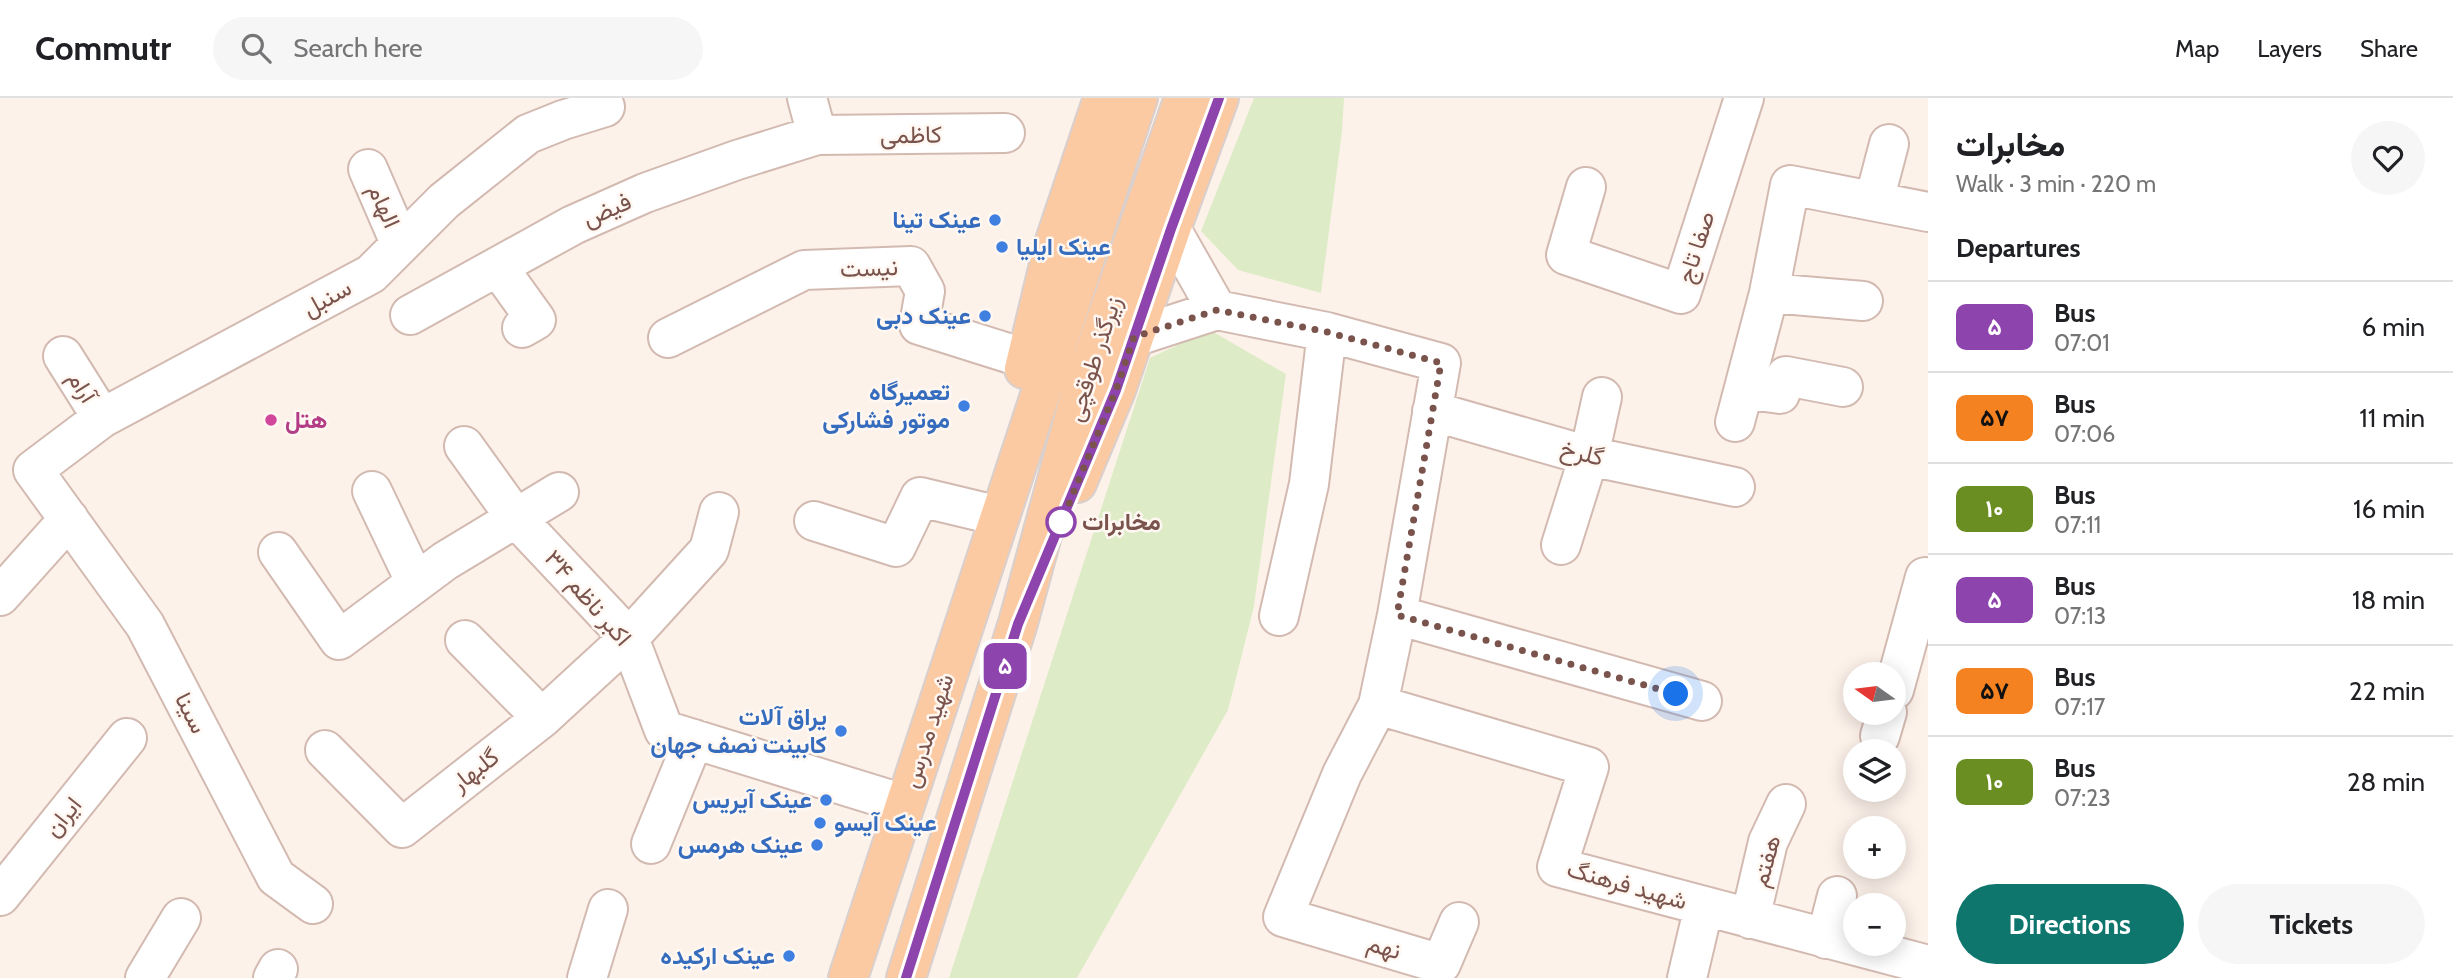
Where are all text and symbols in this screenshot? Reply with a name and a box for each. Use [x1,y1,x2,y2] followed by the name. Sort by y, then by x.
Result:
[213,17,703,80] search box
[35,28,171,68] text: Commutr
[237,29,275,67] icon: search
[293,32,422,64] text: Search here
[2175,34,2219,63] text: Map
[2257,34,2322,63] text: Layers
[2360,34,2418,63] text: Share
[880,119,942,150] street label: کاظمی
[2351,121,2425,195] button: heart
[1956,124,2065,164] text: مخابرات
[1956,170,2156,198] text: Walk · 3 min · 220 m
[360,179,407,233] street label: الهام
[578,186,636,233] street label: فیض
[892,205,981,234] place label: عینک تینا
[1670,207,1723,287] street label: صفا تاج
[987,212,1003,228] marker: عینک تینا
[1016,232,1111,261] place label: عینک ایلیا
[1956,232,2080,264] text: Departures
[994,239,1010,255] marker: عینک ایلیا
[839,252,899,283] street label: نیست
[297,272,356,323] street label: سنبل
[1060,293,1129,426] street label: زیرگذر طوقچی
[2054,297,2095,329] text: Bus
[876,301,971,330] place label: عینک دبی
[977,308,993,324] marker: عینک دبی
[2362,311,2425,343] text: 6 min
[1987,312,2002,341] text: ۵
[2054,329,2110,357] text: 07:01
[60,365,104,411] street label: آرام
[822,377,950,435] place label: تعمیرگاه موتور فشارکی
[2054,388,2095,420] text: Bus
[956,398,972,414] marker: تعمیرگاه موتور فشارکی
[2359,402,2425,434] text: 11 min
[1980,403,2009,432] text: ۵۷
[285,405,327,434] place label: هتل
[263,412,279,428] marker: هتل
[2054,420,2115,448] text: 07:06
[1557,433,1607,474] street label: گلرخ
[2054,479,2095,511] text: Bus
[2353,493,2425,525] text: 16 min
[1985,494,2004,523] text: ۱۰
[1046,507,1076,537] marker: مخابرات
[1082,507,1161,537] place label: مخابرات
[2054,511,2101,539] text: 07:11
[537,544,638,653] street label: ۳۴ اکبر ناظم
[2054,570,2095,602] text: Bus
[2352,584,2425,616] text: 18 min
[1987,585,2002,614] text: ۵
[2054,602,2106,630] text: 07:13
[982,643,1028,689] line badge: ۵
[998,651,1012,680] text: ۵
[2054,661,2095,693] text: Bus
[1843,662,1906,724] north arrow
[1843,662,1906,956] map controls
[895,670,961,792] street label: شهید مدرس
[2349,675,2425,707] text: 22 min
[1658,676,1693,711] your location
[1980,676,2009,705] text: ۵۷
[169,687,214,738] street label: سینا
[2054,693,2105,721] text: 07:17
[650,702,827,760] place label: یراق آلات کابینت نصف جهان
[833,723,849,739] marker: یراق آلات کابینت نصف جهان
[1843,739,1906,802] button: layers
[444,742,505,799] street label: گلبهار
[2054,752,2095,784] text: Bus
[2347,766,2425,798] text: 28 min
[1985,767,2004,796] text: ۱۰
[2054,784,2111,812] text: 07:23
[692,785,812,815] place label: عینک آیریس
[38,791,88,843] street label: ایران
[818,792,834,808] marker: عینک آیریس
[834,808,937,838] place label: عینک آیسو
[812,815,828,831] marker: عینک آیسو
[1843,816,1906,879] button: +
[678,830,803,860] place label: عینک هرمس
[1744,832,1789,891] street label: هفتم
[809,837,825,853] marker: عینک هرمس
[1564,854,1690,916] street label: شهید فرهنگ
[1956,884,2184,964] button: Directions
[2198,884,2425,964] button: Tickets
[1843,893,1906,956] button: −
[1363,928,1404,967] street label: نهم
[660,941,775,971] place label: عینک ارکیده
[781,948,797,964] marker: عینک ارکیده

